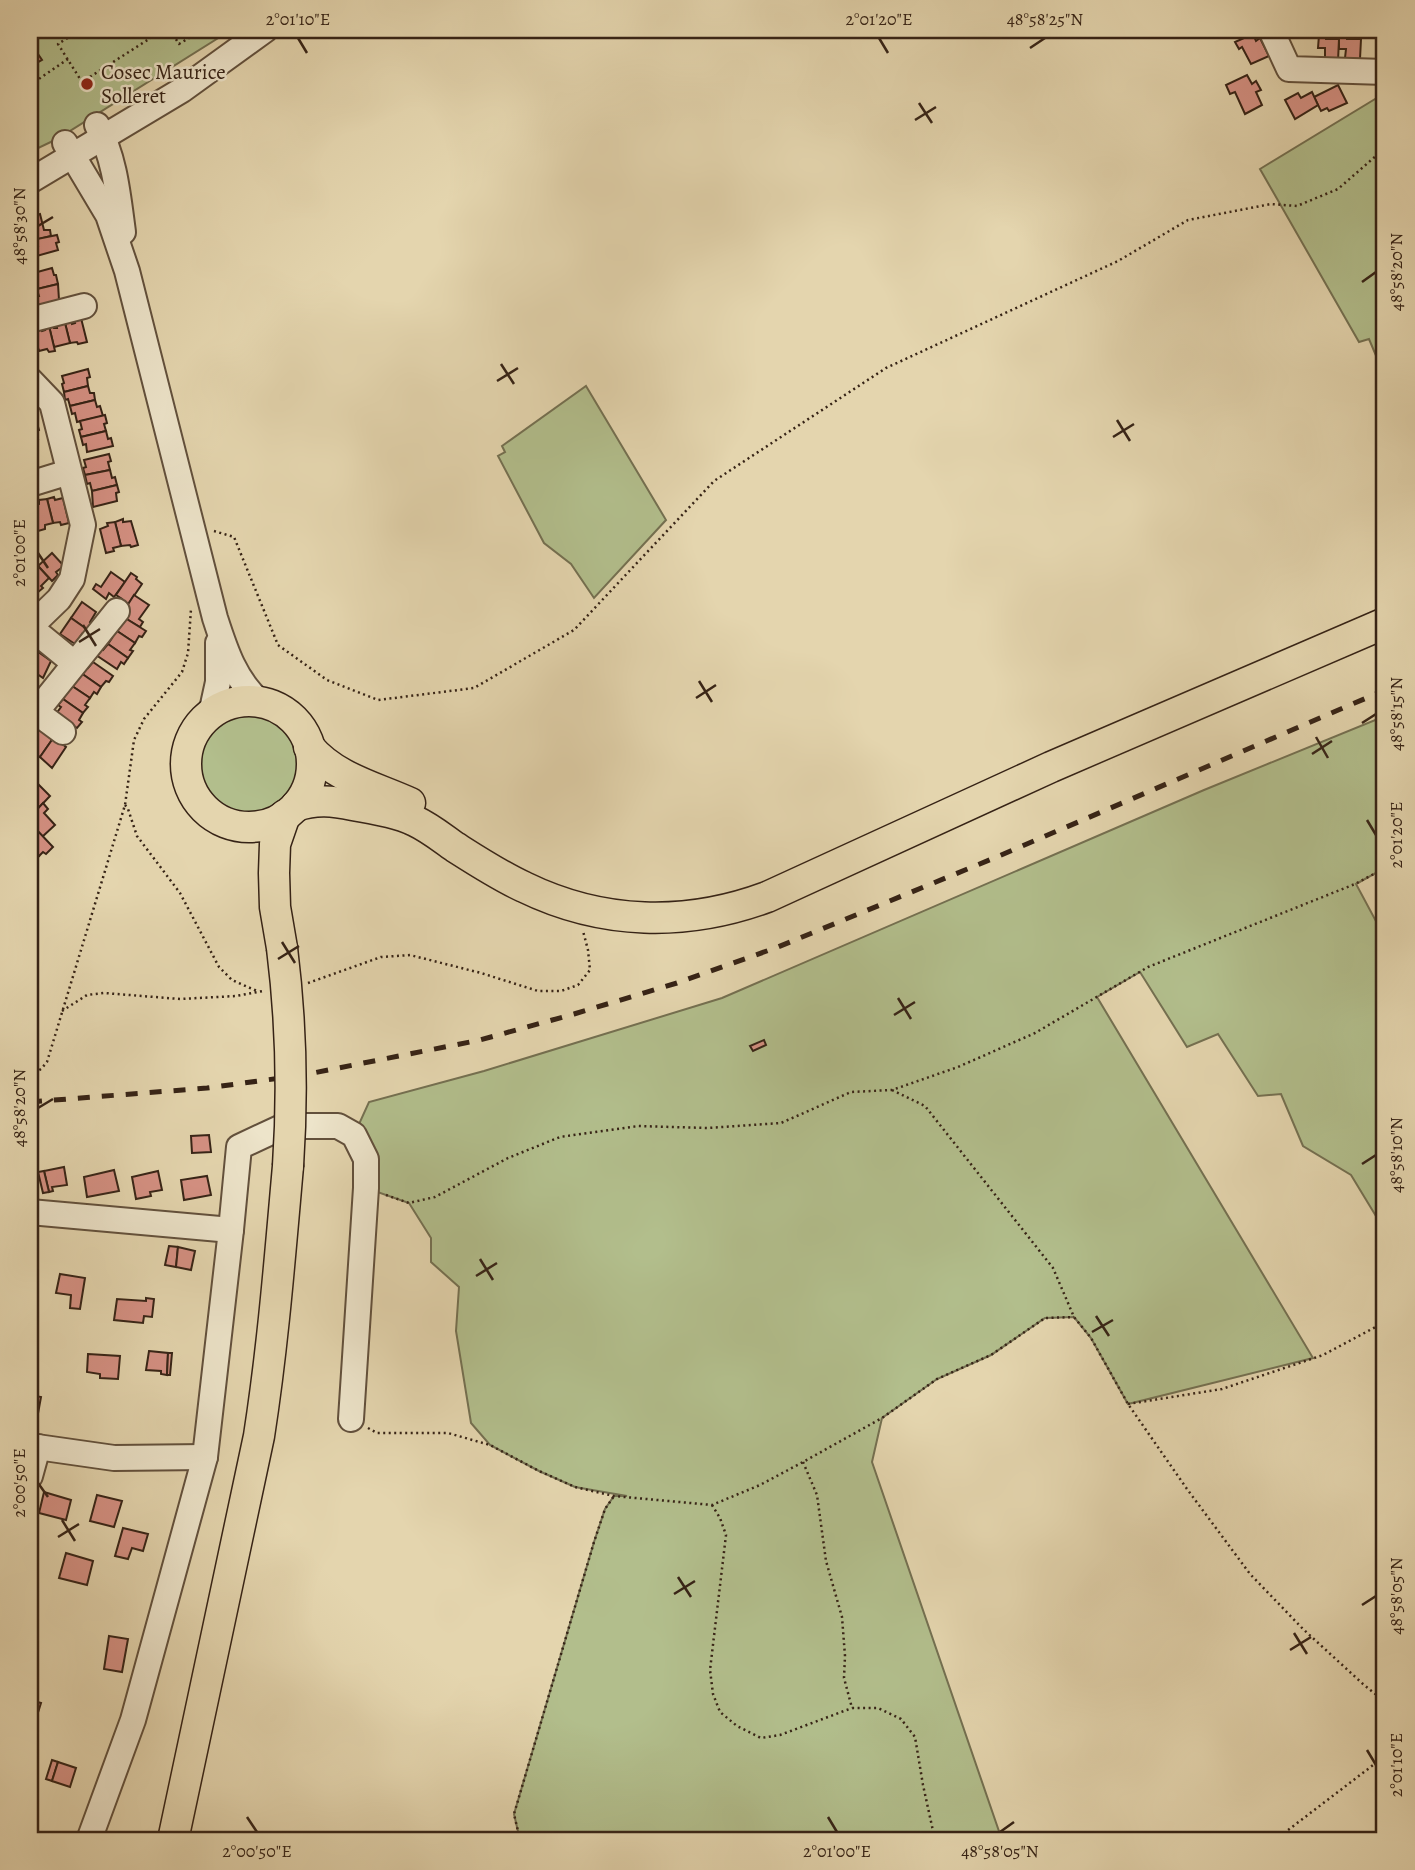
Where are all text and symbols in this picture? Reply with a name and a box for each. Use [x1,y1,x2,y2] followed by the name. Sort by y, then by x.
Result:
[266,7,330,31] text: 2°01'10"E
[845,7,913,31] text: 2°01'20"E
[1007,7,1083,31] text: 48°58'25"N
[101,58,226,110] place label: Cosec Maurice Solleret
[79,76,95,92] marker: Cosec Maurice Solleret
[7,187,31,265] text: 48°58'30"N
[1384,233,1408,311] text: 48°58'20"N
[7,519,31,587] text: 2°01'00"E
[1384,677,1408,751] text: 48°58'15"N
[1384,801,1408,869] text: 2°01'20"E
[7,1069,31,1147] text: 48°58'20"N
[1384,1117,1408,1193] text: 48°58'10"N
[7,1448,31,1518] text: 2°00'50"E
[1384,1557,1408,1635] text: 48°58'05"N
[1384,1733,1408,1797] text: 2°01'10"E
[222,1839,292,1863] text: 2°00'50"E
[803,1839,871,1863] text: 2°01'00"E
[961,1839,1039,1863] text: 48°58'05"N

